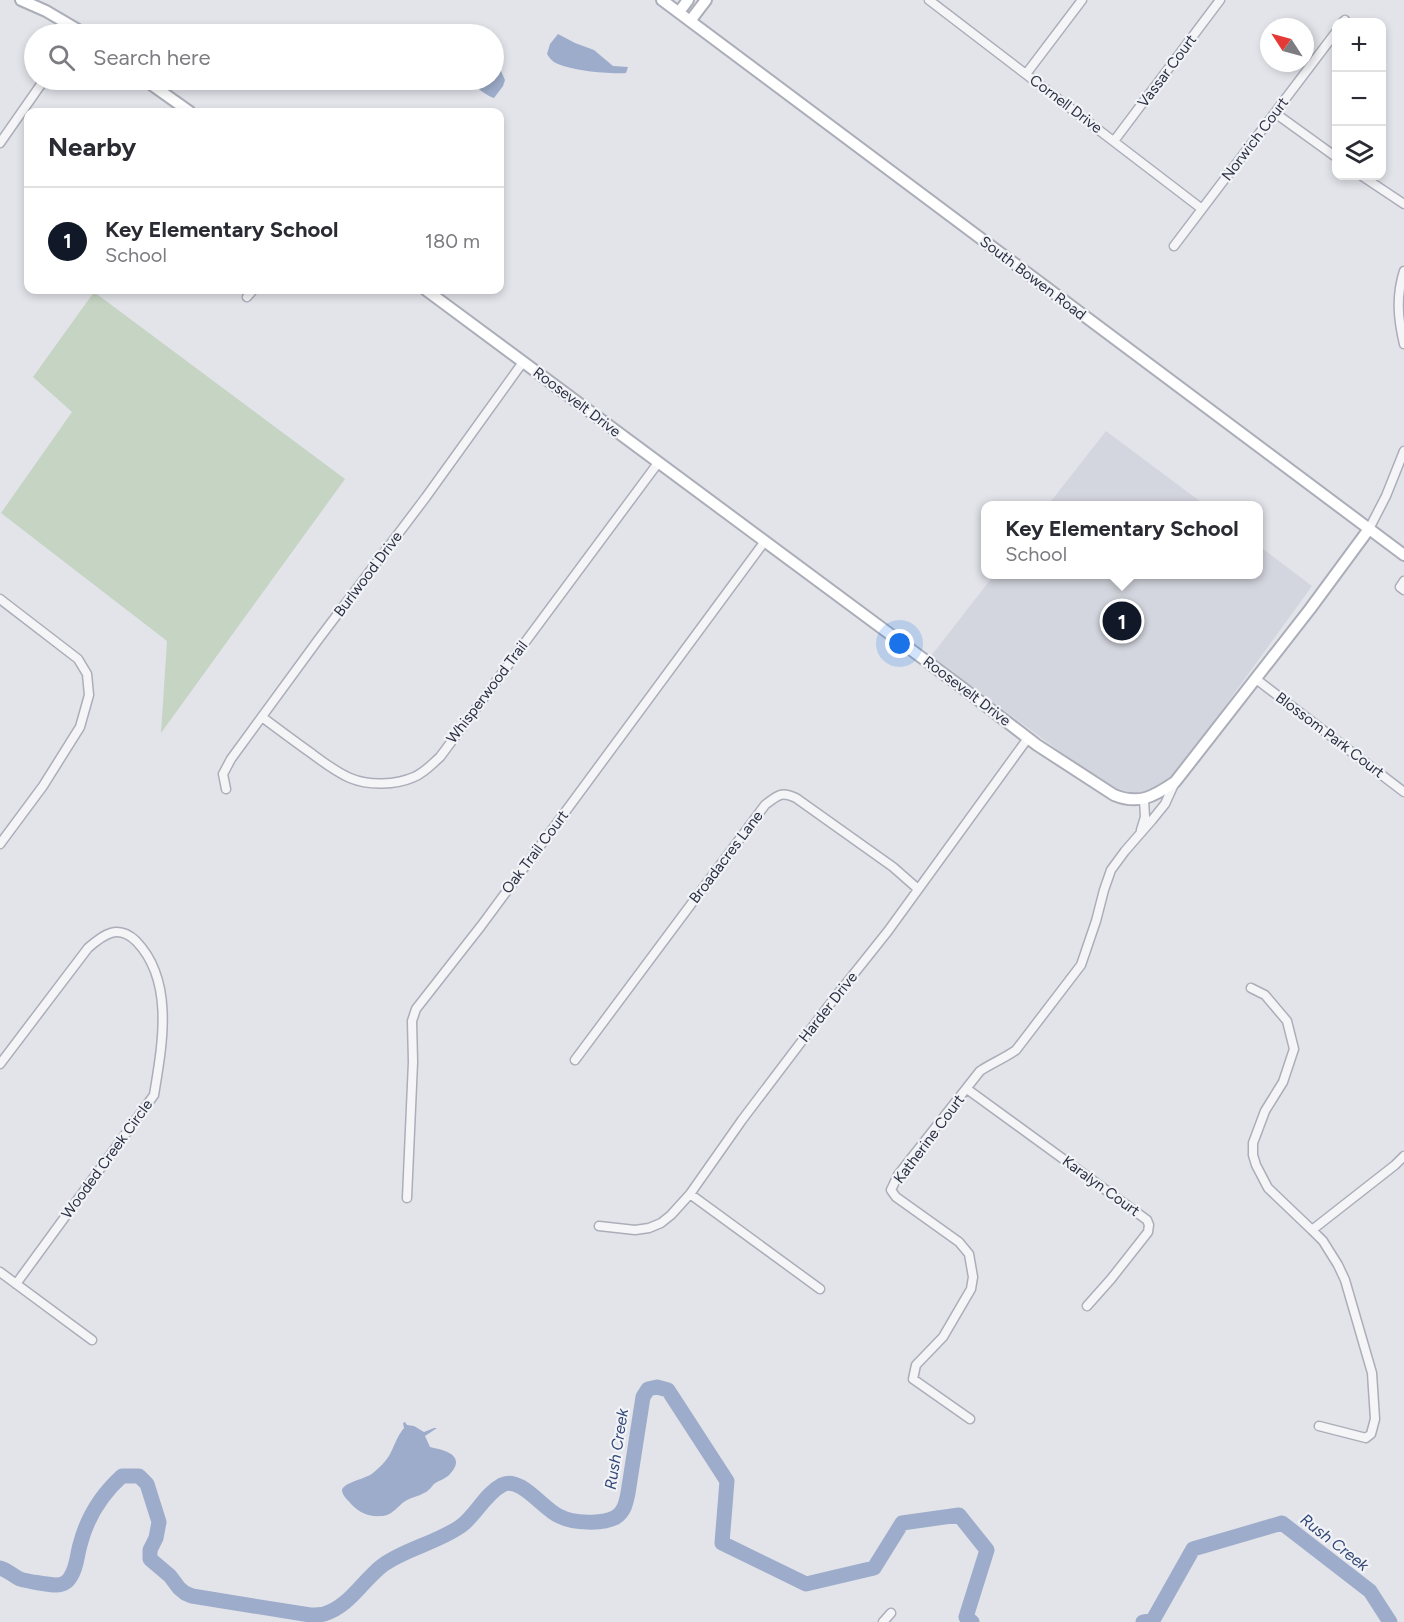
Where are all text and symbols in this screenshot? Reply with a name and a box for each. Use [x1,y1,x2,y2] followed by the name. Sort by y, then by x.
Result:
[1260,18,1314,72] north arrow
[1332,18,1386,180] map controls
[1332,18,1386,72] button: +
[24,24,504,90] search box
[1134,31,1200,111] street label: Vassar Court
[45,41,78,74] icon: search
[93,44,211,71] text: Search here
[1026,71,1106,137] street label: Cornell Drive
[1332,72,1386,126] button: −
[1218,94,1292,184] street label: Norwich Court
[1332,126,1386,180] button: layers
[48,131,136,163] text: Nearby
[105,216,339,243] text: Key Elementary School
[63,229,72,253] text: 1
[425,229,480,253] text: 180 m
[976,232,1090,324] street label: South Bowen Road
[105,243,167,267] text: School
[530,363,624,441] street label: Roosevelt Drive
[981,501,1263,579] popup
[1005,515,1239,542] text: Key Elementary School
[330,528,406,620] street label: Burlwood Drive
[1005,542,1067,566] text: School
[1102,598,1142,644] pin: 1
[885,629,914,658] your location
[443,637,531,747] street label: Whisperwood Trail
[920,652,1014,730] street label: Roosevelt Drive
[1272,688,1388,782] street label: Blossom Park Court
[498,807,572,897] street label: Oak Trail Court
[685,807,767,907] street label: Broadacres Lane
[795,968,861,1046] street label: Harder Drive
[890,1091,968,1187] street label: Katherine Court
[58,1096,156,1222] street label: Wooded Creek Circle
[1059,1152,1143,1220] street label: Karalyn Court
[601,1406,632,1491] water label: Rush Creek
[1297,1510,1374,1576] water label: Rush Creek

